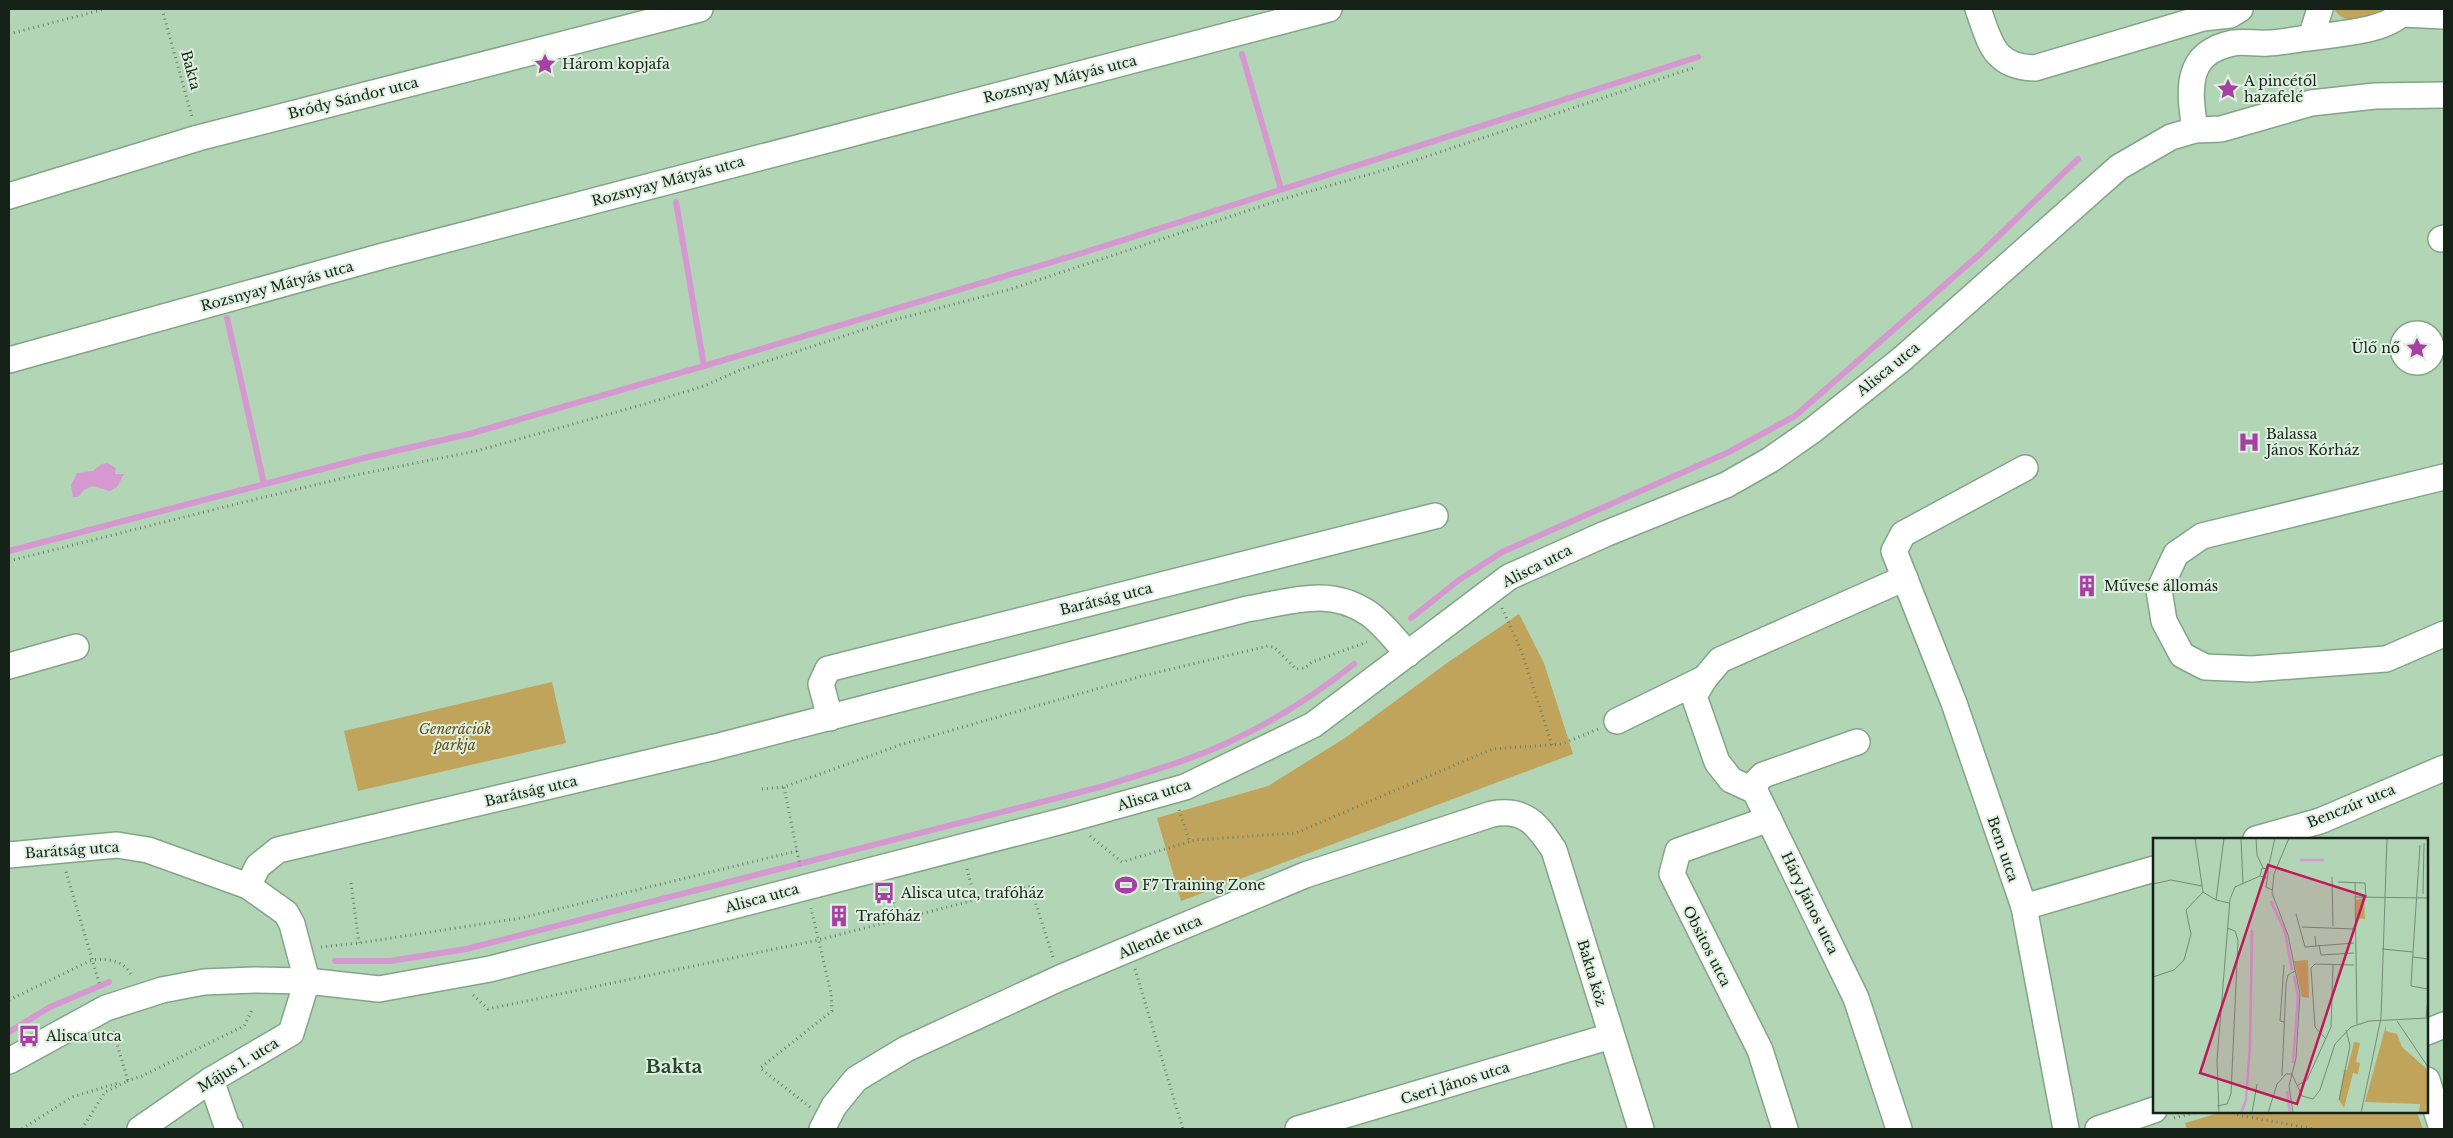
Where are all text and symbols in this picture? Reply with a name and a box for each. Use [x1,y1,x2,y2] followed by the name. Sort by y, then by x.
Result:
[177,48,205,92] street label: Bakta
[532,51,558,77] place icon: Három kopjafa
[981,51,1139,107] street label: Rozsnyay Mátyás utca
[562,55,670,73] place label: Három kopjafa
[2243,72,2317,106] place label: A pincétől hazafelé
[286,73,420,123] street label: Bródy Sándor utca
[2215,76,2241,102] place icon: A pincétől hazafelé
[590,152,747,210] street label: Rozsnyay Mátyás utca
[199,257,356,315] street label: Rozsnyay Mátyás utca
[2404,335,2430,361] place icon: Ülő nő
[1852,338,1923,400] street label: Alisca utca
[2351,338,2400,357] place label: Ülő nő
[2264,425,2360,459] place label: Balassa János Kórház
[2236,429,2262,455] hospital icon: Balassa János Kórház
[1498,541,1575,592] street label: Alisca utca
[2074,573,2100,599] building icon: Művese állomás
[2104,577,2218,595] place label: Művese állomás
[1058,579,1154,619] street label: Barátság utca
[419,720,491,754] park label: Generációk parkja
[483,772,579,810] street label: Barátság utca
[1114,775,1193,815] street label: Alisca utca
[2304,780,2398,832] street label: Benczúr utca
[1983,814,2023,884] street label: Bem utca
[24,838,120,862] street label: Barátság utca
[2153,838,2428,1113] inset map
[1777,849,1843,957] street label: Háry János utca
[1113,872,1139,898] sports icon: F7 Training Zone
[1142,876,1265,894] place label: F7 Training Zone
[722,879,801,917] street label: Alisca utca
[871,880,897,906] bus stop icon: Alisca utca, trafóház
[900,884,1044,902] place label: Alisca utca, trafóház
[826,903,852,929] building icon: Trafóház
[1679,903,1735,990] street label: Obsitos utca
[856,907,921,925] place label: Trafóház
[1115,911,1205,963] street label: Allende utca
[1573,937,1611,1009] street label: Bakta köz
[16,1023,42,1049] bus stop icon: Alisca utca
[45,1027,122,1045] place label: Alisca utca
[194,1034,282,1096] street label: Május 1. utca
[646,1055,703,1078] district label: Bakta
[1398,1058,1512,1108] street label: Cseri János utca

